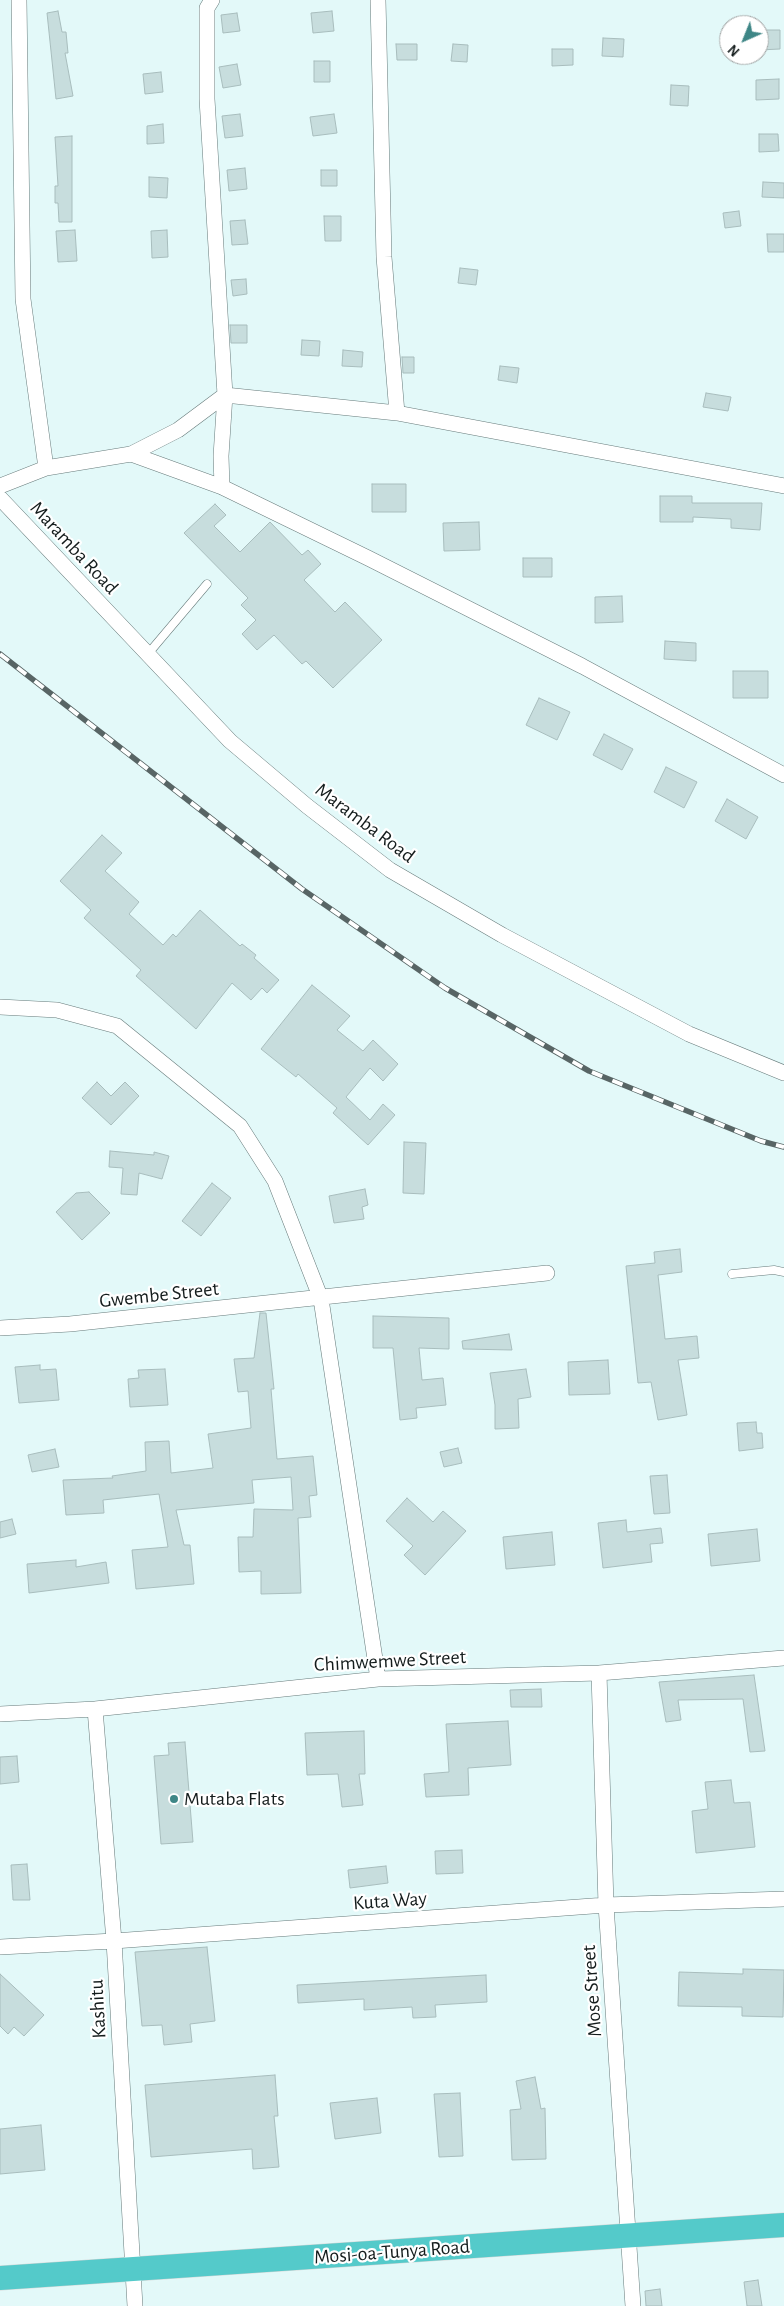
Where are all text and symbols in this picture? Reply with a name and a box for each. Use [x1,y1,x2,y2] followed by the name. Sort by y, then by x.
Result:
[719,15,769,65] north arrow
[726,42,743,58] text: N
[25,496,123,600] street label: Maramba Road
[310,778,420,868] street label: Maramba Road
[98,1277,220,1313] street label: Gwembe Street
[313,1645,467,1677] street label: Chimwemwe Street
[184,1787,285,1811] place label: Mutaba Flats
[168,1793,180,1805] marker: Mutaba Flats
[352,1886,428,1916] street label: Kuta Way
[577,1944,607,2038] street label: Mose Street
[84,1979,112,2039] street label: Kashitu
[313,2235,471,2269] street label: Mosi-oa-Tunya Road

